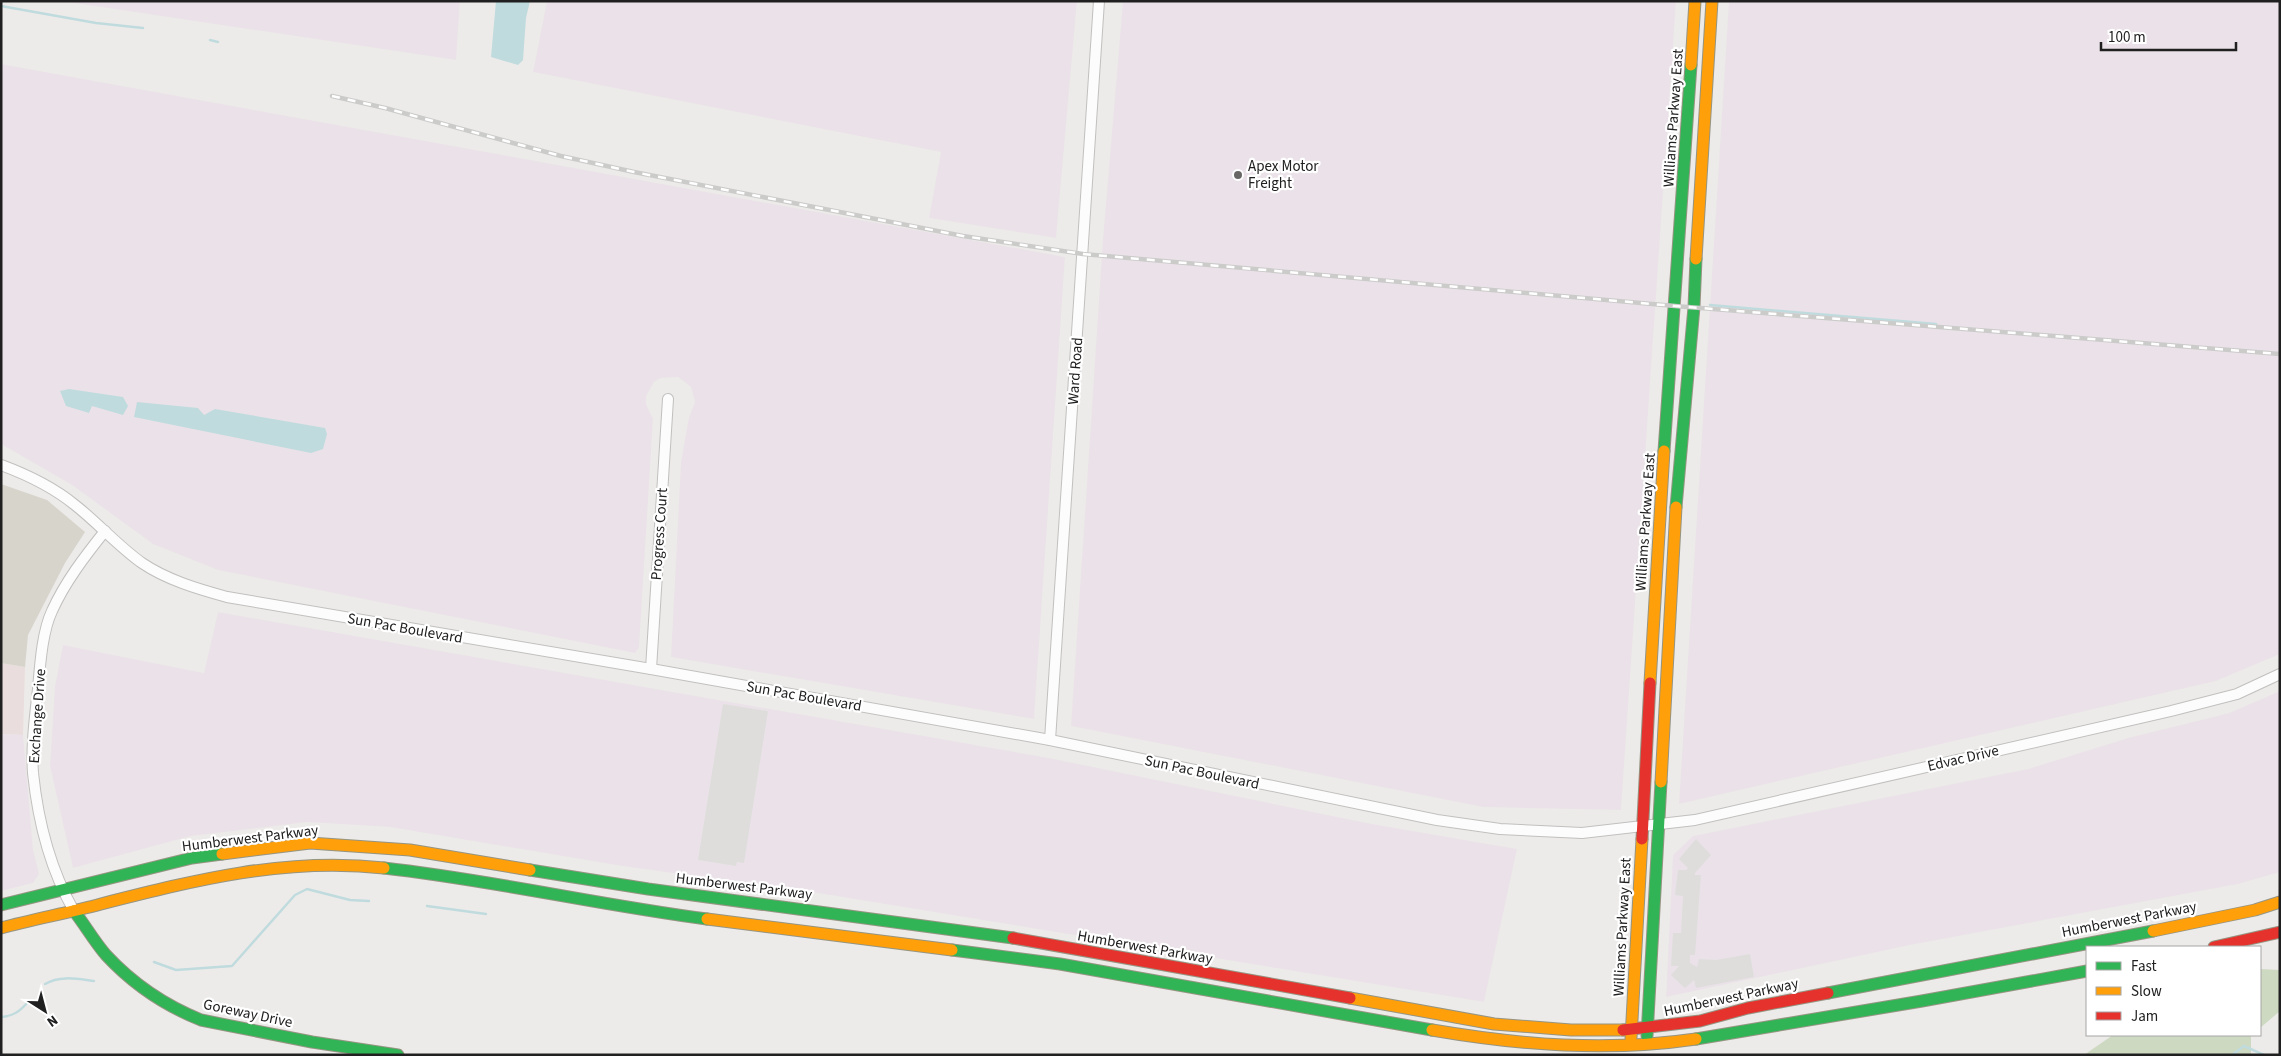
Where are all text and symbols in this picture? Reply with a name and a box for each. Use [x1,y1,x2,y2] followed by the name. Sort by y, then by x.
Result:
[2101,20,2236,52] scale bar
[2108,27,2146,48] text: 100 m
[1658,48,1689,188] street label: Williams Parkway East
[1248,156,1319,194] place label: Apex Motor Freight
[1232,169,1244,181] marker: Apex Motor Freight
[1063,337,1088,406] street label: Ward Road
[1630,452,1661,592] street label: Williams Parkway East
[646,487,673,581] street label: Progress Court
[346,608,464,649] street label: Sun Pac Boulevard
[24,668,51,764] street label: Exchange Drive
[745,676,863,717] street label: Sun Pac Boulevard
[1925,740,2001,777] street label: Edvac Drive
[1143,750,1261,795] street label: Sun Pac Boulevard
[181,820,319,857] street label: Humberwest Parkway
[1608,857,1637,997] street label: Williams Parkway East
[675,868,813,905] street label: Humberwest Parkway
[2060,896,2198,943] street label: Humberwest Parkway
[1076,925,1214,970] street label: Humberwest Parkway
[2086,946,2261,1036] legend
[2131,956,2157,977] text: Fast
[1662,973,1800,1022] street label: Humberwest Parkway
[2131,981,2162,1002] text: Slow
[20,986,70,1036] north arrow
[201,994,294,1033] street label: Goreway Drive
[2131,1006,2158,1027] text: Jam
[42,1010,62,1032] text: N

